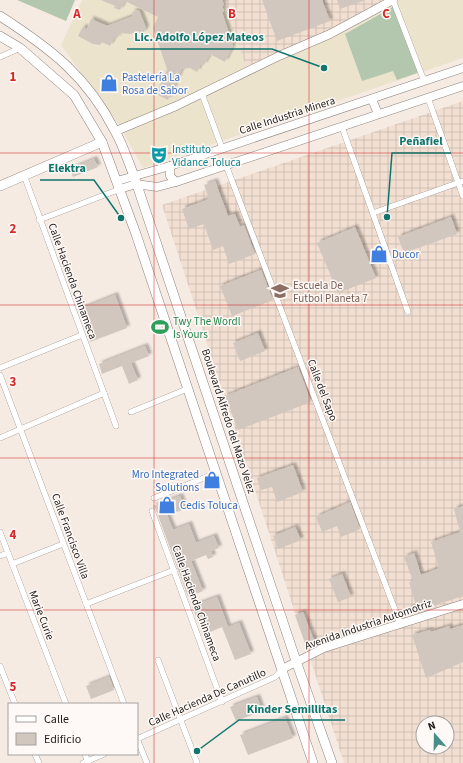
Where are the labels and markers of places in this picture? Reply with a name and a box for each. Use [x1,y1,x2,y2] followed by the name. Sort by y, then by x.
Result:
[127,25,272,49] callout: Lic. Adolfo López Mateos
[122,70,188,98] place label: Pastelería La Rosa de Sabor
[99,73,119,93] shop icon: Pastelería La Rosa de Sabor
[392,129,451,153] callout: Peñafiel
[172,142,241,170] place label: Instituto Vidance Toluca
[149,145,169,165] theatre icon: Instituto Vidance Toluca
[40,156,94,180] callout: Elektra
[369,244,389,264] shop icon: Ducor
[392,247,419,262] place label: Ducor
[293,278,368,306] place label: Escuela De Futbol Planeta 7
[270,281,290,301] school or university icon: Escuela De Futbol Planeta 7
[173,314,241,342] place label: Twy The Wordl Is Yours
[150,317,170,337] sports icon: Twy The Wordl Is Yours
[132,467,199,495] place label: Mro Integrated Solutions
[202,470,222,490] shop icon: Mro Integrated Solutions
[157,495,177,515] shop icon: Cedis Toluca
[180,498,238,513] place label: Cedis Toluca
[239,696,345,720] callout: Kinder Semillitas

